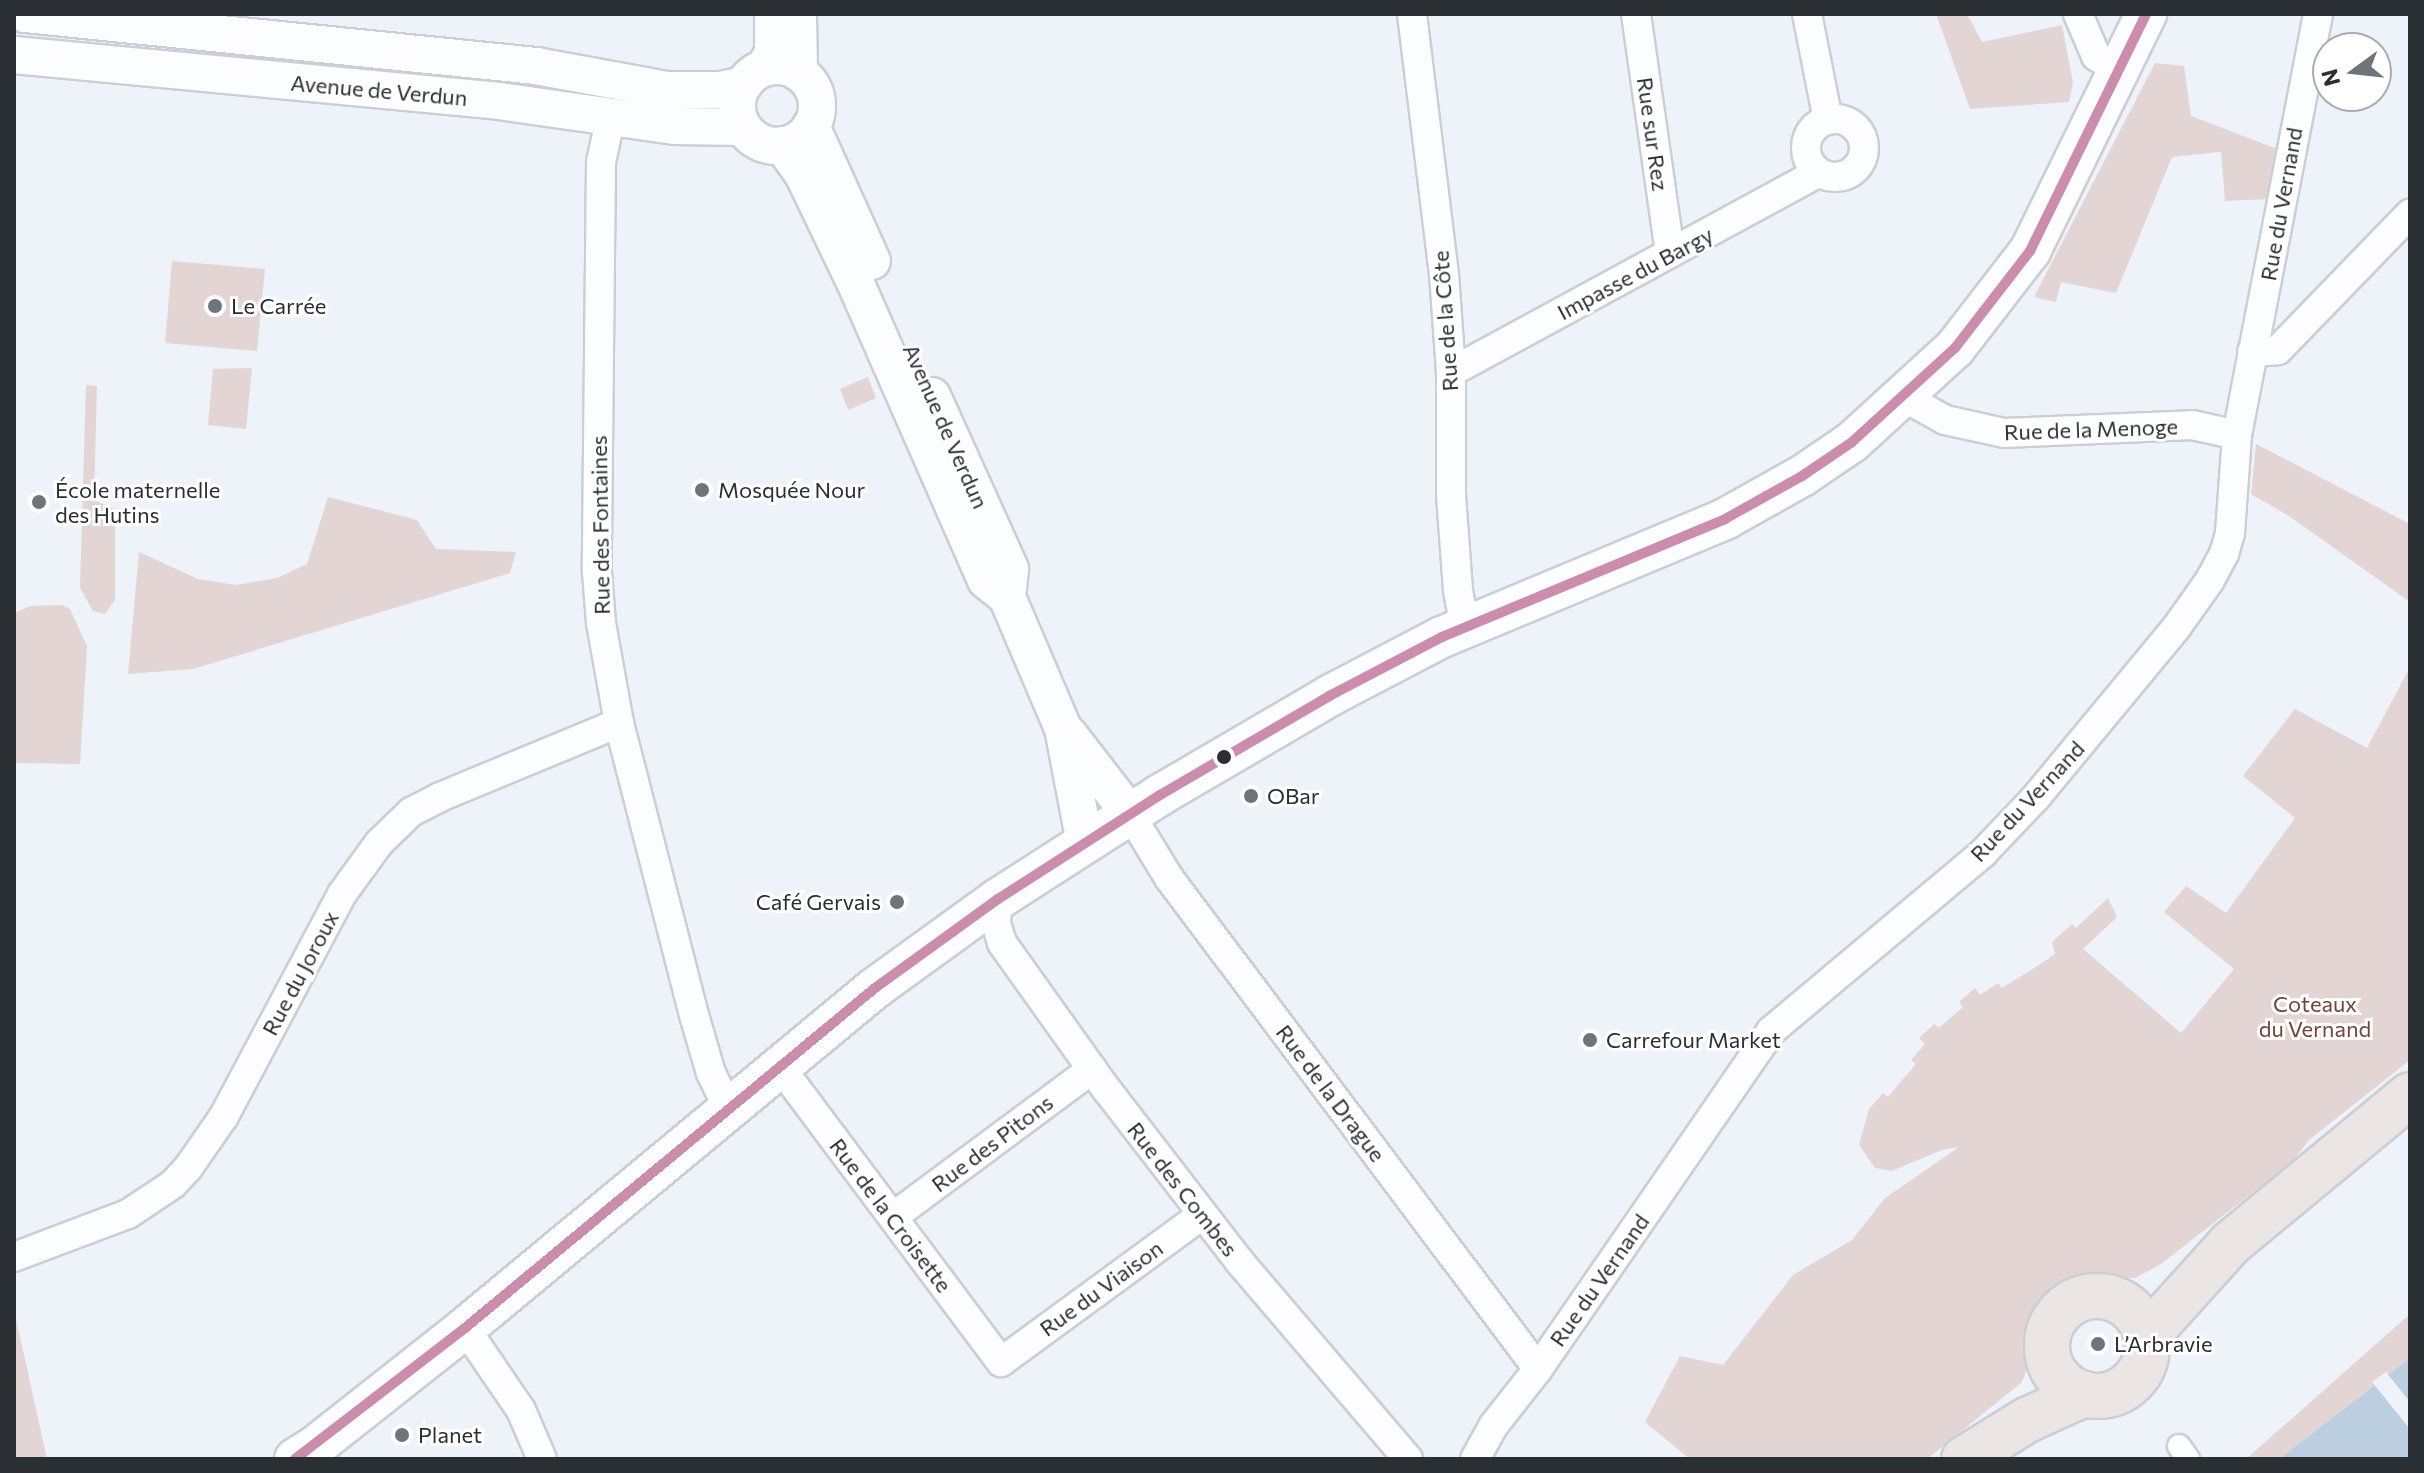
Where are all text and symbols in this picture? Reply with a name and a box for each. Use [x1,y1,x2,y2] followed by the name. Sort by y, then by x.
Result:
[2312,32,2392,112] north arrow
[2315,66,2345,89] text: N
[290,69,468,111] street label: Avenue de Verdun
[1632,75,1674,193] street label: Rue sur Rez
[2255,125,2307,283] street label: Rue du Vernand
[1553,221,1717,325] street label: Impasse du Bargy
[1427,250,1463,392] street label: Rue de la Côte
[231,293,326,319] place label: Le Carrée
[206,297,224,315] marker: Le Carrée
[898,340,994,512] street label: Avenue de Verdun
[2003,413,2179,445] street label: Rue de la Menoge
[585,435,615,615] street label: Rue des Fontaines
[55,476,220,528] place label: École maternelle des Hutins
[718,477,865,503] place label: Mosquée Nour
[693,481,711,499] marker: Mosquée Nour
[30,493,48,511] marker: École maternelle des Hutins
[1964,735,2090,867] street label: Rue du Vernand
[1216,749,1232,765] unlabelled marker
[1267,783,1319,809] place label: OBar
[1242,787,1260,805] marker: OBar
[756,889,881,915] place label: Café Gervais
[888,893,906,911] marker: Café Gervais
[256,906,344,1040] street label: Rue du Joroux
[2259,990,2371,1042] park label: Coteaux du Vernand
[1271,1019,1391,1167] street label: Rue de la Drague
[1606,1027,1781,1053] place label: Carrefour Market
[1581,1031,1599,1049] marker: Carrefour Market
[926,1089,1058,1197] street label: Rue des Pitons
[1122,1117,1244,1261] street label: Rue des Combes
[825,1133,957,1297] street label: Rue de la Croisette
[1544,1209,1654,1351] street label: Rue du Vernand
[1034,1235,1168,1341] street label: Rue du Viaison
[2114,1331,2213,1357] place label: L’Arbravie
[2089,1335,2107,1353] marker: L’Arbravie
[418,1422,482,1448] place label: Planet
[393,1426,411,1444] marker: Planet

